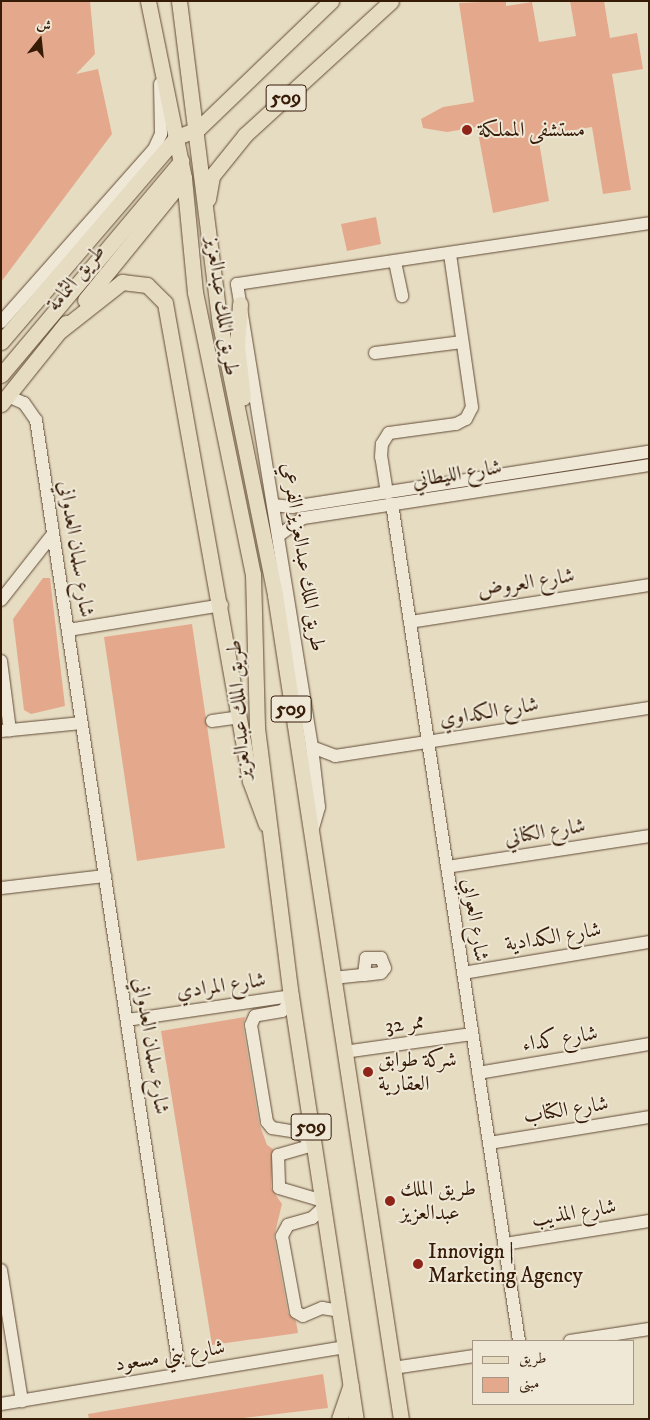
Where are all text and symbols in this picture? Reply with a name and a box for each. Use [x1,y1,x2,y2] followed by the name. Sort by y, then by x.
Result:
[15,15,65,65] north arrow
[35,15,53,36] text: ش
[265,80,307,116] road number: 509
[478,117,585,143] place label: مستشفى المملكة
[460,123,474,137] marker: مستشفى المملكة
[200,235,244,377] street label: طريق الملك عبدالعزيز
[41,239,111,317] street label: طريق الثمامة
[410,454,504,494] street label: شارع الليطاني
[276,461,330,653] street label: طريق الملك عبدالعزيز الفرعي
[53,479,99,619] street label: شارع سلمان العدواني
[476,563,576,603] street label: شارع العروض
[222,639,256,781] street label: طريق الملك عبدالعزيز
[270,692,312,726] road number: 509
[438,692,540,732] street label: شارع الكداوي
[503,813,587,851] street label: شارع الكناني
[456,877,494,963] street label: شارع العوابي
[503,917,603,957] street label: شارع الكدادية
[175,967,267,1005] street label: شارع المرادي
[128,976,174,1116] street label: شارع سلمان العدواني
[384,1009,426,1039] street label: ممر 32
[520,1021,600,1057] street label: شارع كداء
[378,1047,457,1097] place label: شركة طوابق العقارية
[362,1066,374,1078] marker: شركة طوابق العقارية
[522,1091,610,1129] street label: شارع الكتاب
[290,1110,332,1144] road number: 509
[400,1176,476,1226] place label: طريق الملك عبدالعزيز
[530,1194,618,1232] street label: شارع المذيب
[384,1195,396,1207] marker: طريق الملك عبدالعزيز
[428,1239,583,1289] place label: Innovign | Marketing Agency
[412,1258,424,1270] marker: Innovign | Marketing Agency
[113,1335,227,1377] street label: شارع بني مسعود
[472,1340,635,1405] legend
[519,1349,546,1368] text: طريق
[519,1374,539,1393] text: مبنى

